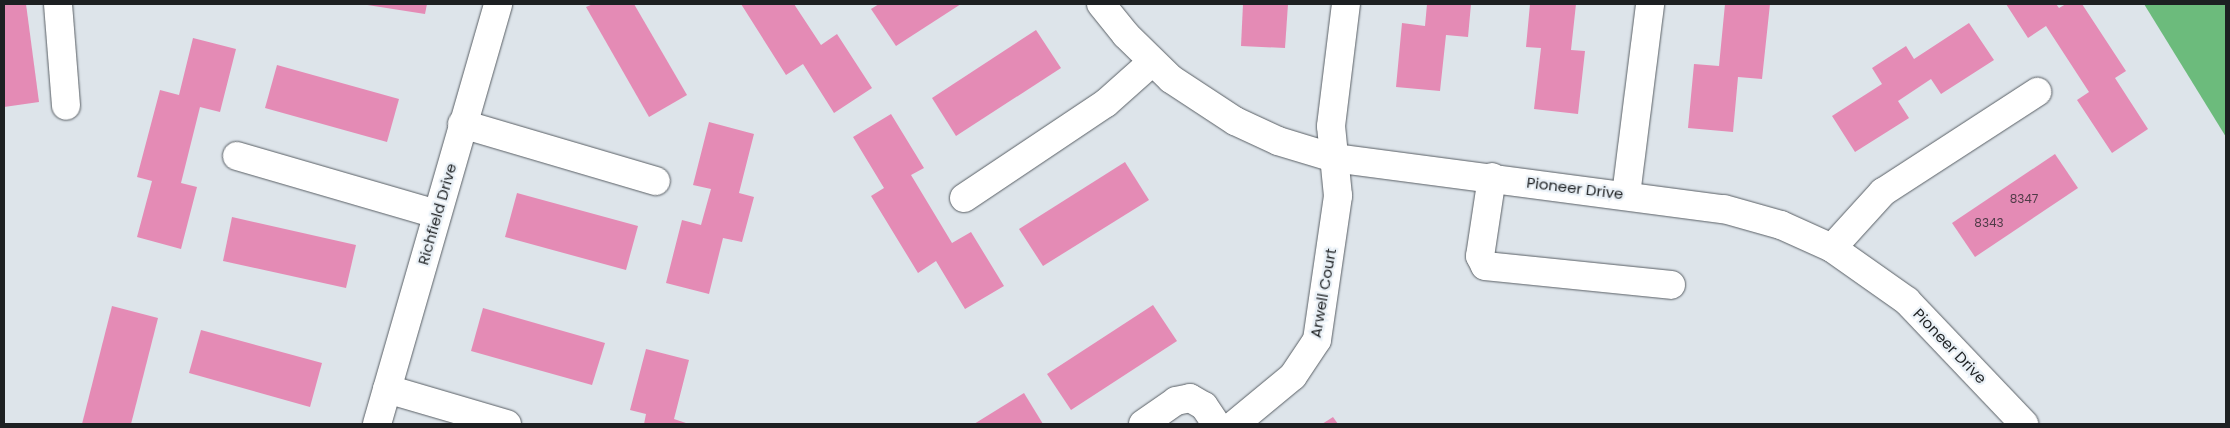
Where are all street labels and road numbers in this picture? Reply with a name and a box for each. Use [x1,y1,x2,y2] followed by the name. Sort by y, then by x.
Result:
[414,161,460,267] street label: Richfield Drive
[1526,173,1624,203] street label: Pioneer Drive
[1306,247,1340,339] street label: Arwell Court
[1910,305,1990,387] street label: Pioneer Drive

